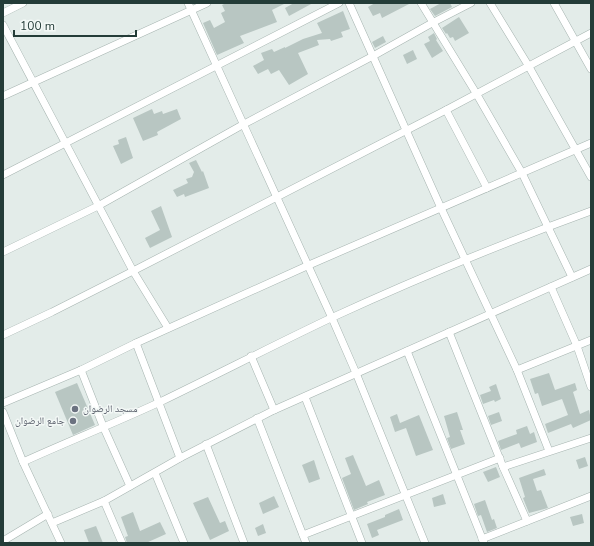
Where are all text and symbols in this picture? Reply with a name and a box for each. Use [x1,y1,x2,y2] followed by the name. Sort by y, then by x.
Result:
[14,12,136,38] scale bar
[20,18,55,34] text: 100 m
[83,402,138,416] place label: مسجد الرضوان
[70,404,80,414] marker: مسجد الرضوان
[15,414,66,428] place label: جامع الرضوان
[68,416,78,426] marker: جامع الرضوان

